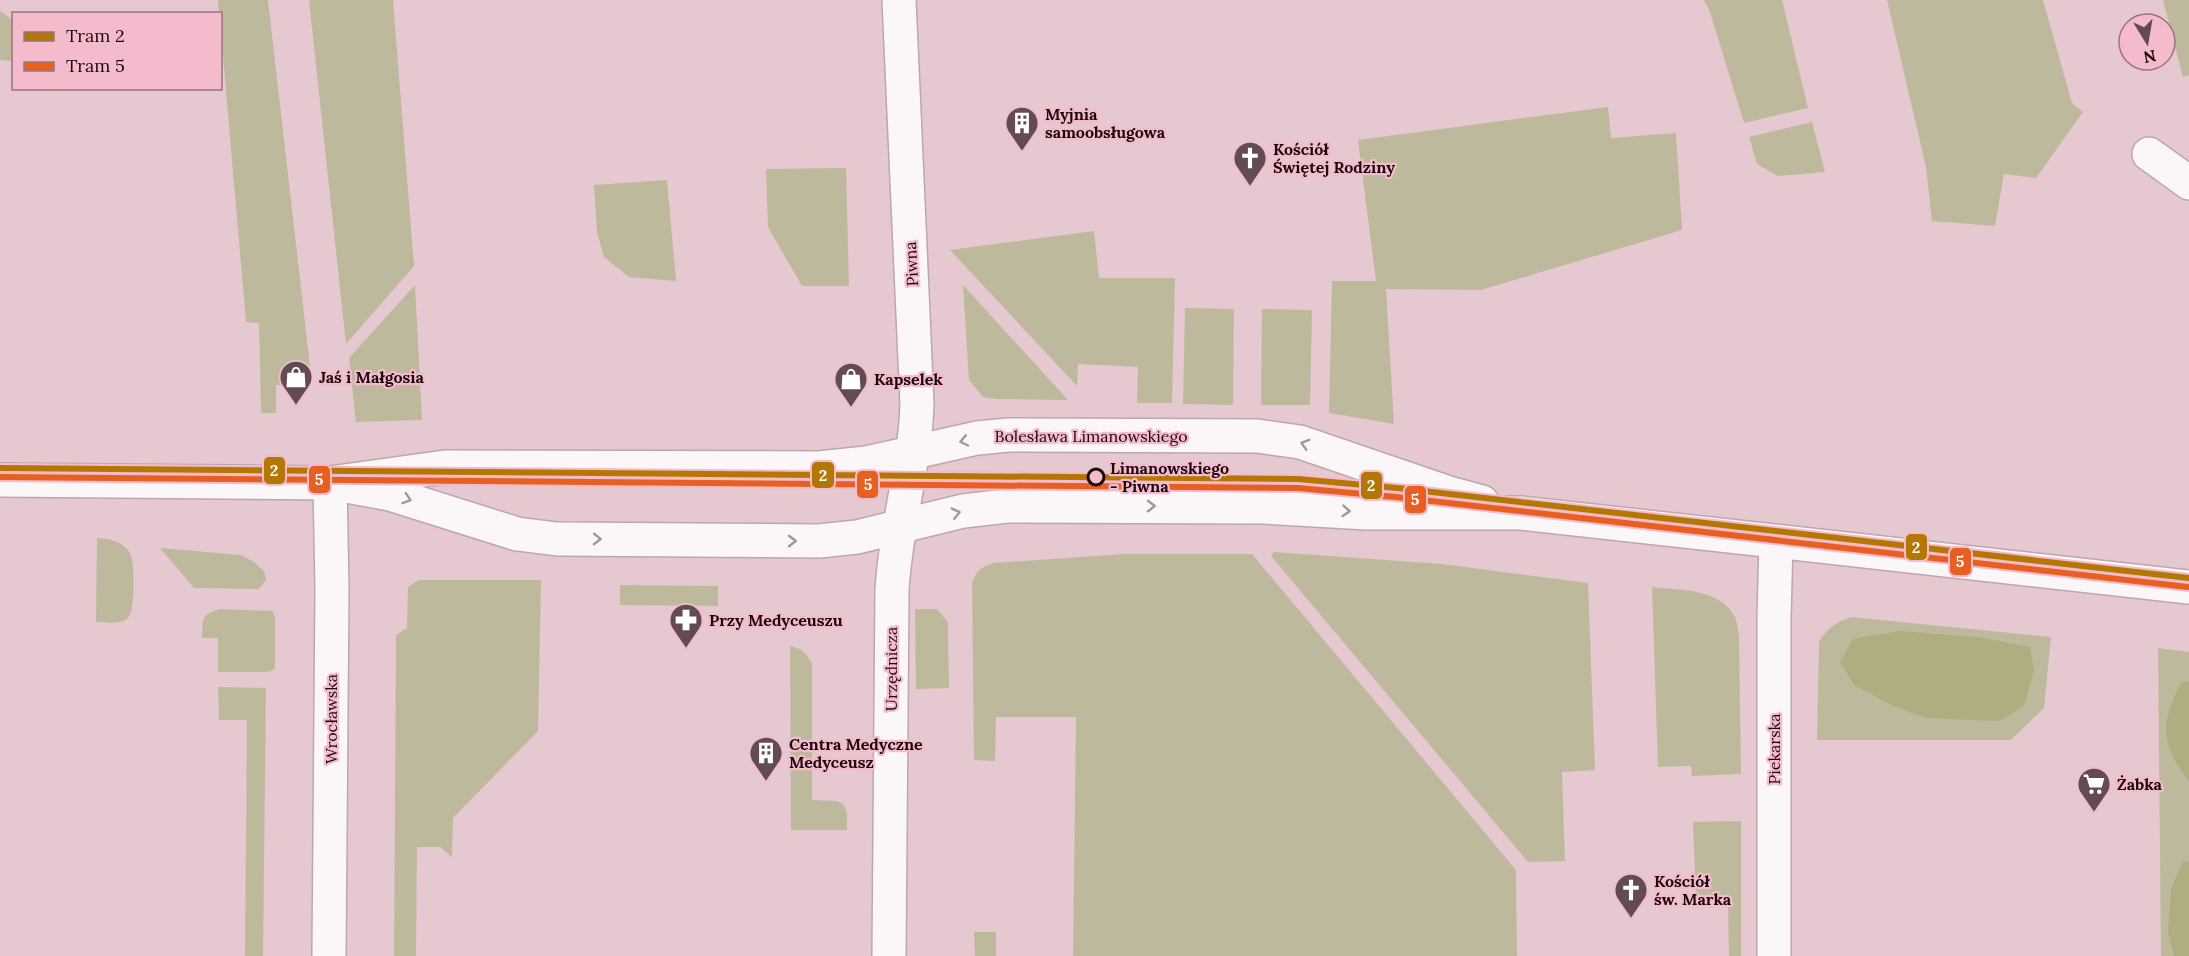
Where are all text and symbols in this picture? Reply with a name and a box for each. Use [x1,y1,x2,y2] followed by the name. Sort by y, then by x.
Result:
[12,12,222,90] legend
[2117,12,2177,72] north arrow
[66,24,125,47] text: Tram 2
[2142,46,2158,68] text: N
[66,54,125,77] text: Tram 5
[1045,104,1166,142] place label: Myjnia samoobsługowa
[1004,105,1040,152] building icon: Myjnia samoobsługowa
[1273,139,1395,177] place label: Kościół Świętej Rodziny
[1232,140,1268,187] church icon: Kościół Świętej Rodziny
[900,241,922,287] street label: Piwna
[278,359,314,406] shop icon: Jaś i Małgosia
[833,361,869,408] shop icon: Kapselek
[319,367,425,387] place label: Jaś i Małgosia
[874,369,943,389] place label: Kapselek
[994,426,1188,446] street label: Bolesława Limanowskiego
[960,434,970,447] one-way arrow
[1300,439,1311,451] one-way arrow
[263,456,286,485] line badge: 2
[1110,458,1229,496] place label: Limanowskiego - Piwna
[270,460,278,480] text: 2
[811,461,835,489] line badge: 2
[308,465,331,494] line badge: 5
[819,465,827,485] text: 2
[1087,468,1105,486] marker: Limanowskiego - Piwna
[315,469,324,489] text: 5
[856,470,879,499] line badge: 5
[1360,471,1383,500] line badge: 2
[864,474,873,494] text: 5
[1367,475,1375,495] text: 2
[1404,485,1427,514] line badge: 5
[1411,489,1420,509] text: 5
[401,492,412,504] one-way arrow
[1146,500,1155,512] one-way arrow
[1341,505,1350,518] one-way arrow
[951,507,961,520] one-way arrow
[592,533,601,546] one-way arrow
[1905,533,1928,561] line badge: 2
[787,535,796,547] one-way arrow
[1912,537,1920,557] text: 2
[1949,547,1972,576] line badge: 5
[1956,551,1965,571] text: 5
[668,602,704,649] pharmacy icon: Przy Medyceuszu
[709,610,843,630] place label: Przy Medyceuszu
[881,627,901,711] street label: Urzędnicza
[321,674,341,764] street label: Wrocławska
[1764,714,1784,784] street label: Piekarska
[789,734,923,772] place label: Centra Medyczne Medyceusz
[748,735,784,782] building icon: Centra Medyczne Medyceusz
[2076,766,2112,813] supermarket icon: Żabka
[2117,774,2163,794] place label: Żabka
[1654,871,1732,909] place label: Kościół św. Marka
[1613,872,1649,919] church icon: Kościół św. Marka

